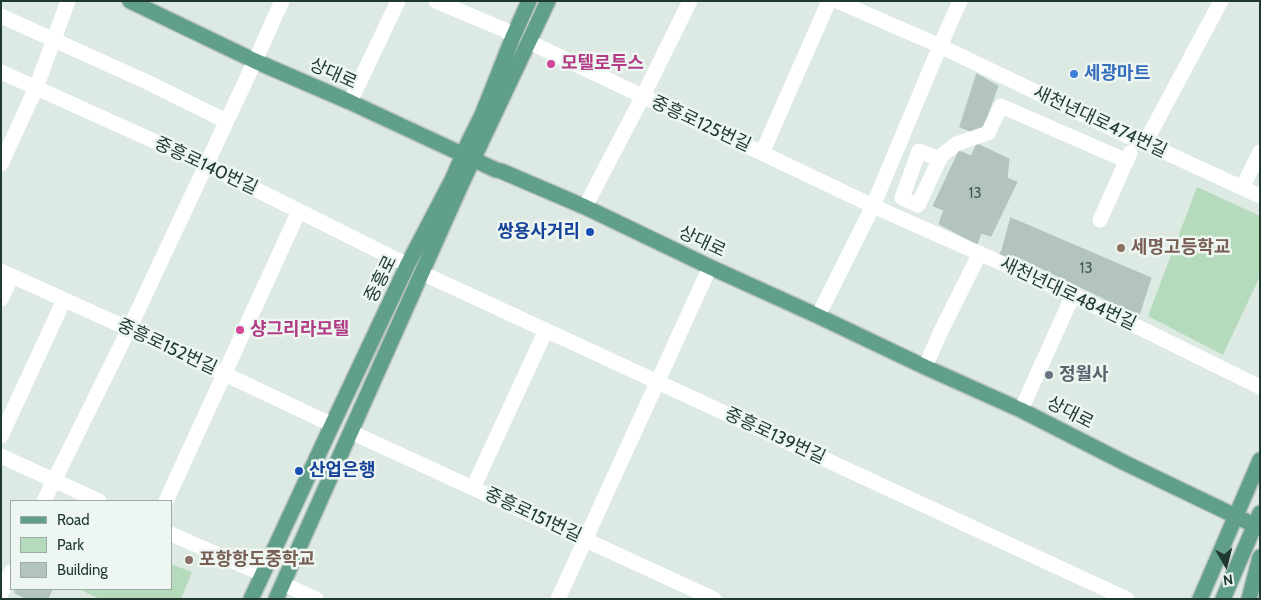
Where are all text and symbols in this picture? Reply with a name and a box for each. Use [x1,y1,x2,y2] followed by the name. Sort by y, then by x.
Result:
[561,53,644,75] place label: 모텔로투스
[306,54,360,94] street label: 상대로
[545,58,557,70] marker: 모텔로투스
[1084,63,1150,85] place label: 세광마트
[1068,68,1080,80] marker: 세광마트
[1030,82,1170,162] street label: 새천년대로474번길
[648,91,754,157] street label: 중흥로125번길
[151,133,261,199] street label: 중흥로140번길
[968,185,982,203] house number: 13
[497,221,580,243] place label: 쌍용사거리
[675,222,729,262] street label: 상대로
[584,226,596,238] marker: 쌍용사거리
[1131,237,1230,259] place label: 세명고등학교
[1115,242,1127,254] marker: 세명고등학교
[360,252,402,306] street label: 중흥로
[997,253,1139,335] street label: 새천년대로484번길
[1079,260,1093,278] house number: 13
[114,314,220,380] street label: 중흥로152번길
[250,319,349,341] place label: 샹그리라모텔
[234,324,246,336] marker: 샹그리라모텔
[1059,364,1109,386] place label: 정월사
[1043,369,1055,381] marker: 정월사
[1043,392,1097,434] street label: 상대로
[721,403,829,469] street label: 중흥로139번길
[309,460,375,482] place label: 산업은행
[293,465,305,477] marker: 산업은행
[481,483,585,547] street label: 중흥로151번길
[10,500,172,590] legend
[57,511,90,529] text: Road
[57,536,84,554] text: Park
[1201,540,1251,590] north arrow
[199,549,315,571] place label: 포항항도중학교
[183,554,195,566] marker: 포항항도중학교
[57,561,108,579] text: Building
[1222,570,1234,589] text: N

